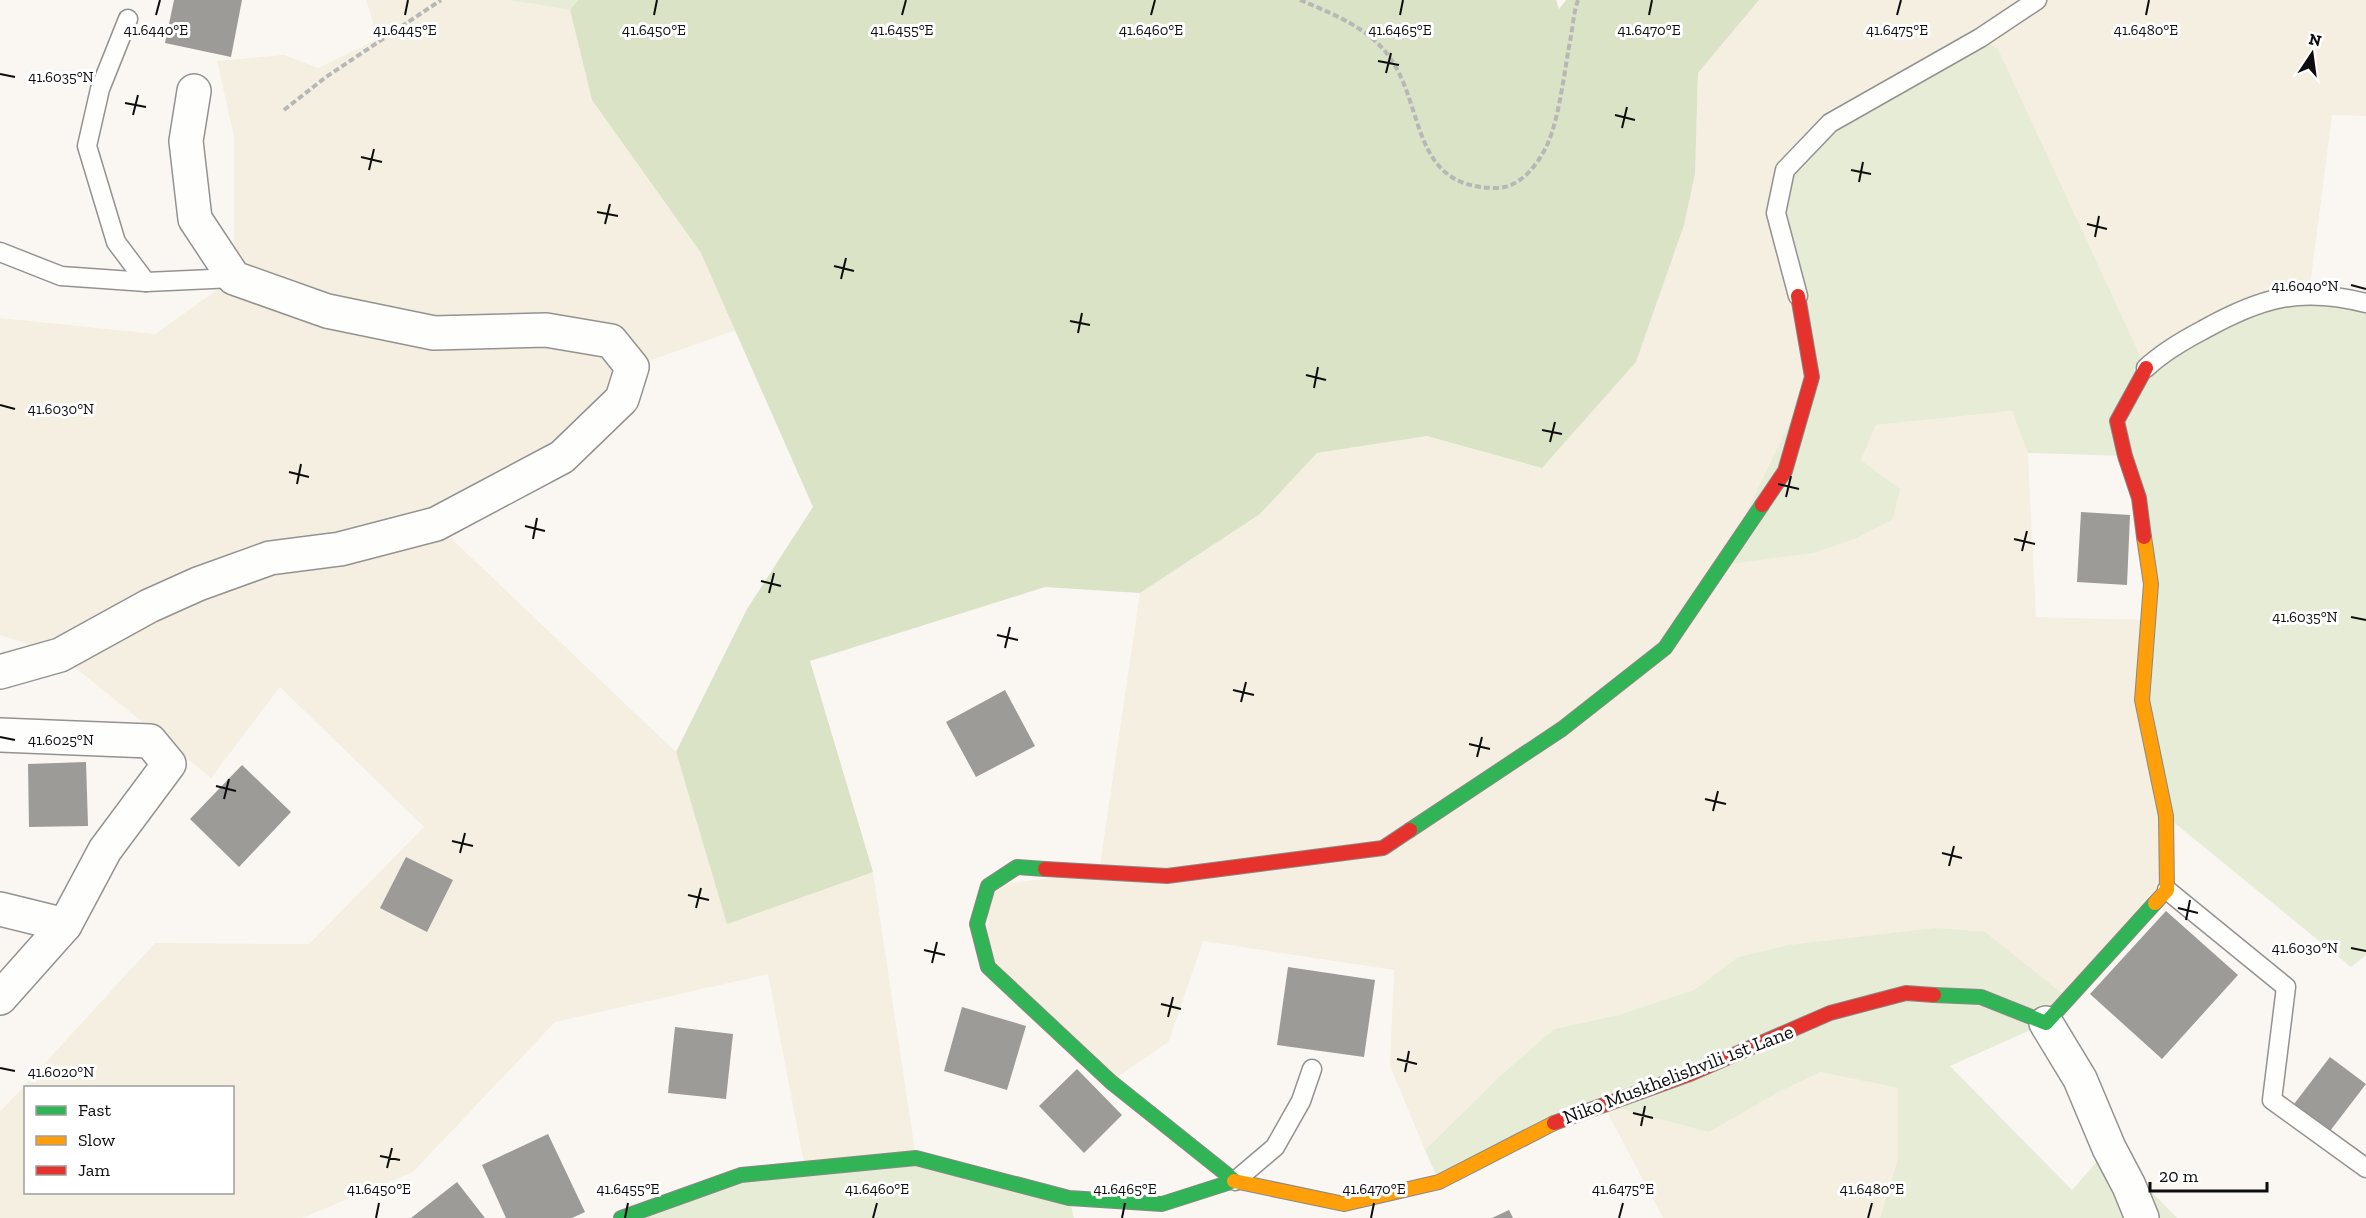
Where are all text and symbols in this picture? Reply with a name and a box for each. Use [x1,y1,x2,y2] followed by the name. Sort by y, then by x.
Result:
[124,21,188,39] text: 41.6440°E
[373,21,437,39] text: 41.6445°E
[622,21,686,39] text: 41.6450°E
[871,21,934,39] text: 41.6455°E
[1119,21,1183,39] text: 41.6460°E
[1368,21,1432,39] text: 41.6465°E
[1617,21,1681,39] text: 41.6470°E
[1866,21,1928,39] text: 41.6475°E
[2114,21,2178,39] text: 41.6480°E
[2282,24,2342,84] north arrow
[2307,29,2323,50] text: N
[28,68,94,86] text: 41.6035°N
[2271,277,2339,295] text: 41.6040°N
[28,400,94,418] text: 41.6030°N
[2272,608,2338,626] text: 41.6035°N
[28,731,94,749] text: 41.6025°N
[2272,939,2338,957] text: 41.6030°N
[1560,1019,1796,1129] street label: Niko Muskhelishvili 1st Lane
[28,1063,94,1081] text: 41.6020°N
[24,1086,234,1194] legend
[78,1099,111,1121] text: Fast
[78,1129,115,1151] text: Slow
[2150,1155,2267,1193] scale bar
[78,1159,110,1181] text: Jam
[2159,1165,2199,1187] text: 20 m
[347,1180,411,1198] text: 41.6450°E
[597,1180,660,1198] text: 41.6455°E
[845,1180,909,1198] text: 41.6460°E
[1093,1180,1157,1198] text: 41.6465°E
[1342,1180,1406,1198] text: 41.6470°E
[1592,1180,1654,1198] text: 41.6475°E
[1840,1180,1904,1198] text: 41.6480°E

